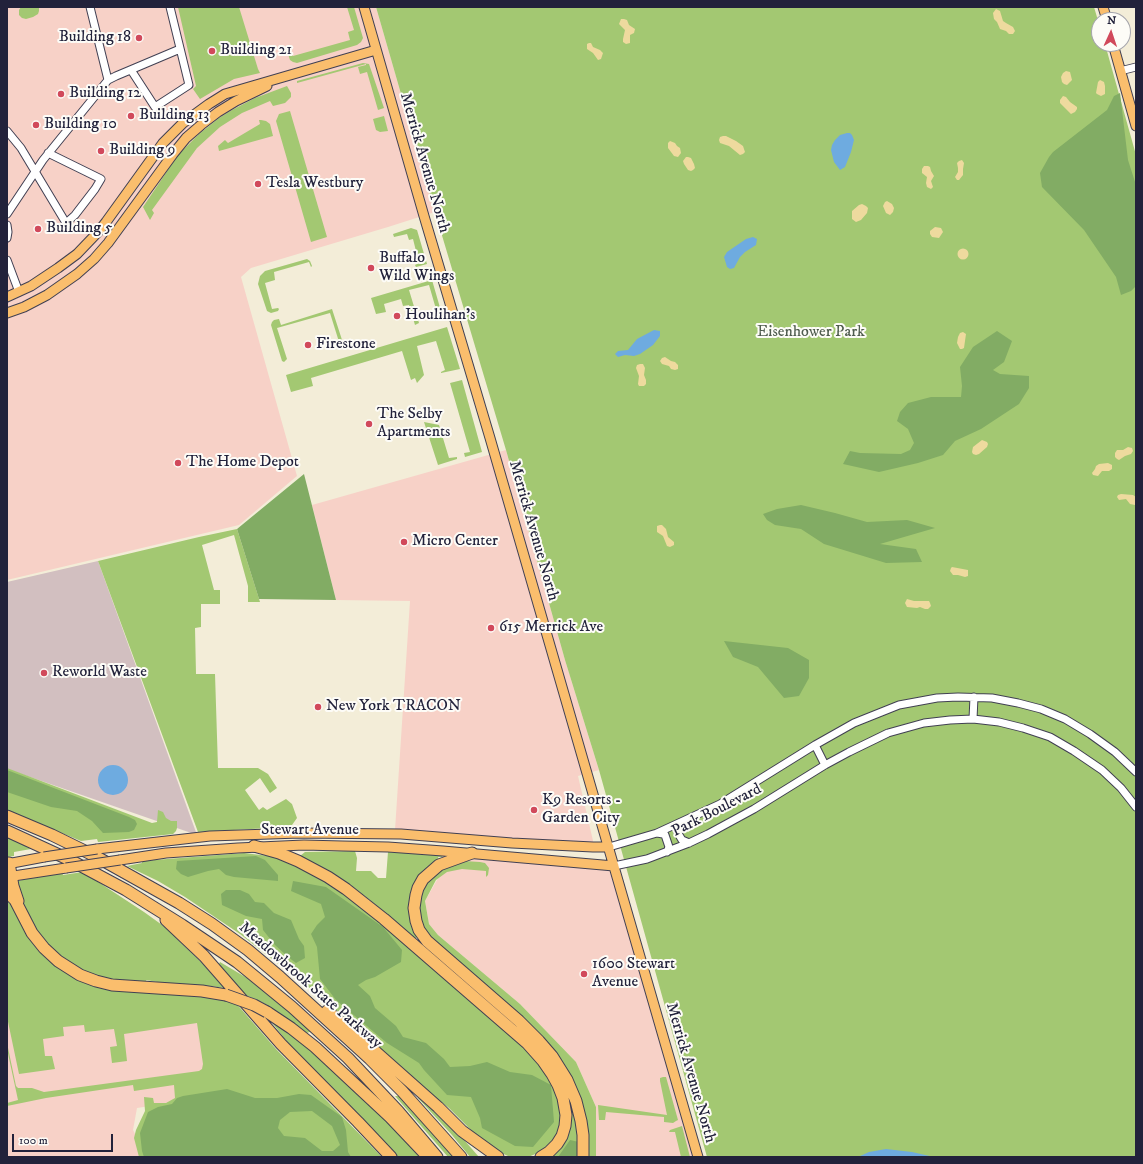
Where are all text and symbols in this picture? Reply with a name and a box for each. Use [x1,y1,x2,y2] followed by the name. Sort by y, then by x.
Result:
[1091,12,1131,52] north arrow
[1107,14,1116,28] text: N
[59,28,131,48] place label: Building 18
[134,33,144,43] marker: Building 18
[220,41,292,61] place label: Building 21
[207,46,217,56] marker: Building 21
[69,84,141,104] place label: Building 12
[56,89,66,99] marker: Building 12
[395,91,453,235] street label: Merrick Avenue North
[139,106,209,126] place label: Building 13
[126,111,136,121] marker: Building 13
[44,115,117,135] place label: Building 10
[31,120,41,130] marker: Building 10
[109,141,175,161] place label: Building 9
[96,146,106,156] marker: Building 9
[266,174,363,194] place label: Tesla Westbury
[253,179,263,189] marker: Tesla Westbury
[46,219,112,239] place label: Building 5
[33,224,43,234] marker: Building 5
[379,249,454,287] place label: Buffalo Wild Wings
[366,263,376,273] marker: Buffalo Wild Wings
[405,306,475,326] place label: Houlihan's
[392,311,402,321] marker: Houlihan's
[757,323,865,343] park label: Eisenhower Park
[316,335,376,355] place label: Firestone
[303,340,313,350] marker: Firestone
[377,405,450,443] place label: The Selby Apartments
[364,419,374,429] marker: The Selby Apartments
[186,453,299,473] place label: The Home Depot
[173,458,183,468] marker: The Home Depot
[504,459,562,603] street label: Merrick Avenue North
[412,532,498,552] place label: Micro Center
[399,537,409,547] marker: Micro Center
[499,618,603,638] place label: 615 Merrick Ave
[486,623,496,633] marker: 615 Merrick Ave
[52,663,147,683] place label: Reworld Waste
[39,668,49,678] marker: Reworld Waste
[326,697,461,717] place label: New York TRACON
[313,702,323,712] marker: New York TRACON
[669,780,765,842] street label: Park Boulevard
[542,791,621,829] place label: K9 Resorts - Garden City
[529,805,539,815] marker: K9 Resorts - Garden City
[261,821,359,841] street label: Stewart Avenue
[234,918,386,1054] street label: Meadowbrook State Parkway
[592,955,675,993] place label: 1600 Stewart Avenue
[579,969,589,979] marker: 1600 Stewart Avenue
[661,1001,719,1145] street label: Merrick Avenue North
[14,1126,115,1152] scale bar
[19,1133,48,1148] text: 100 m

